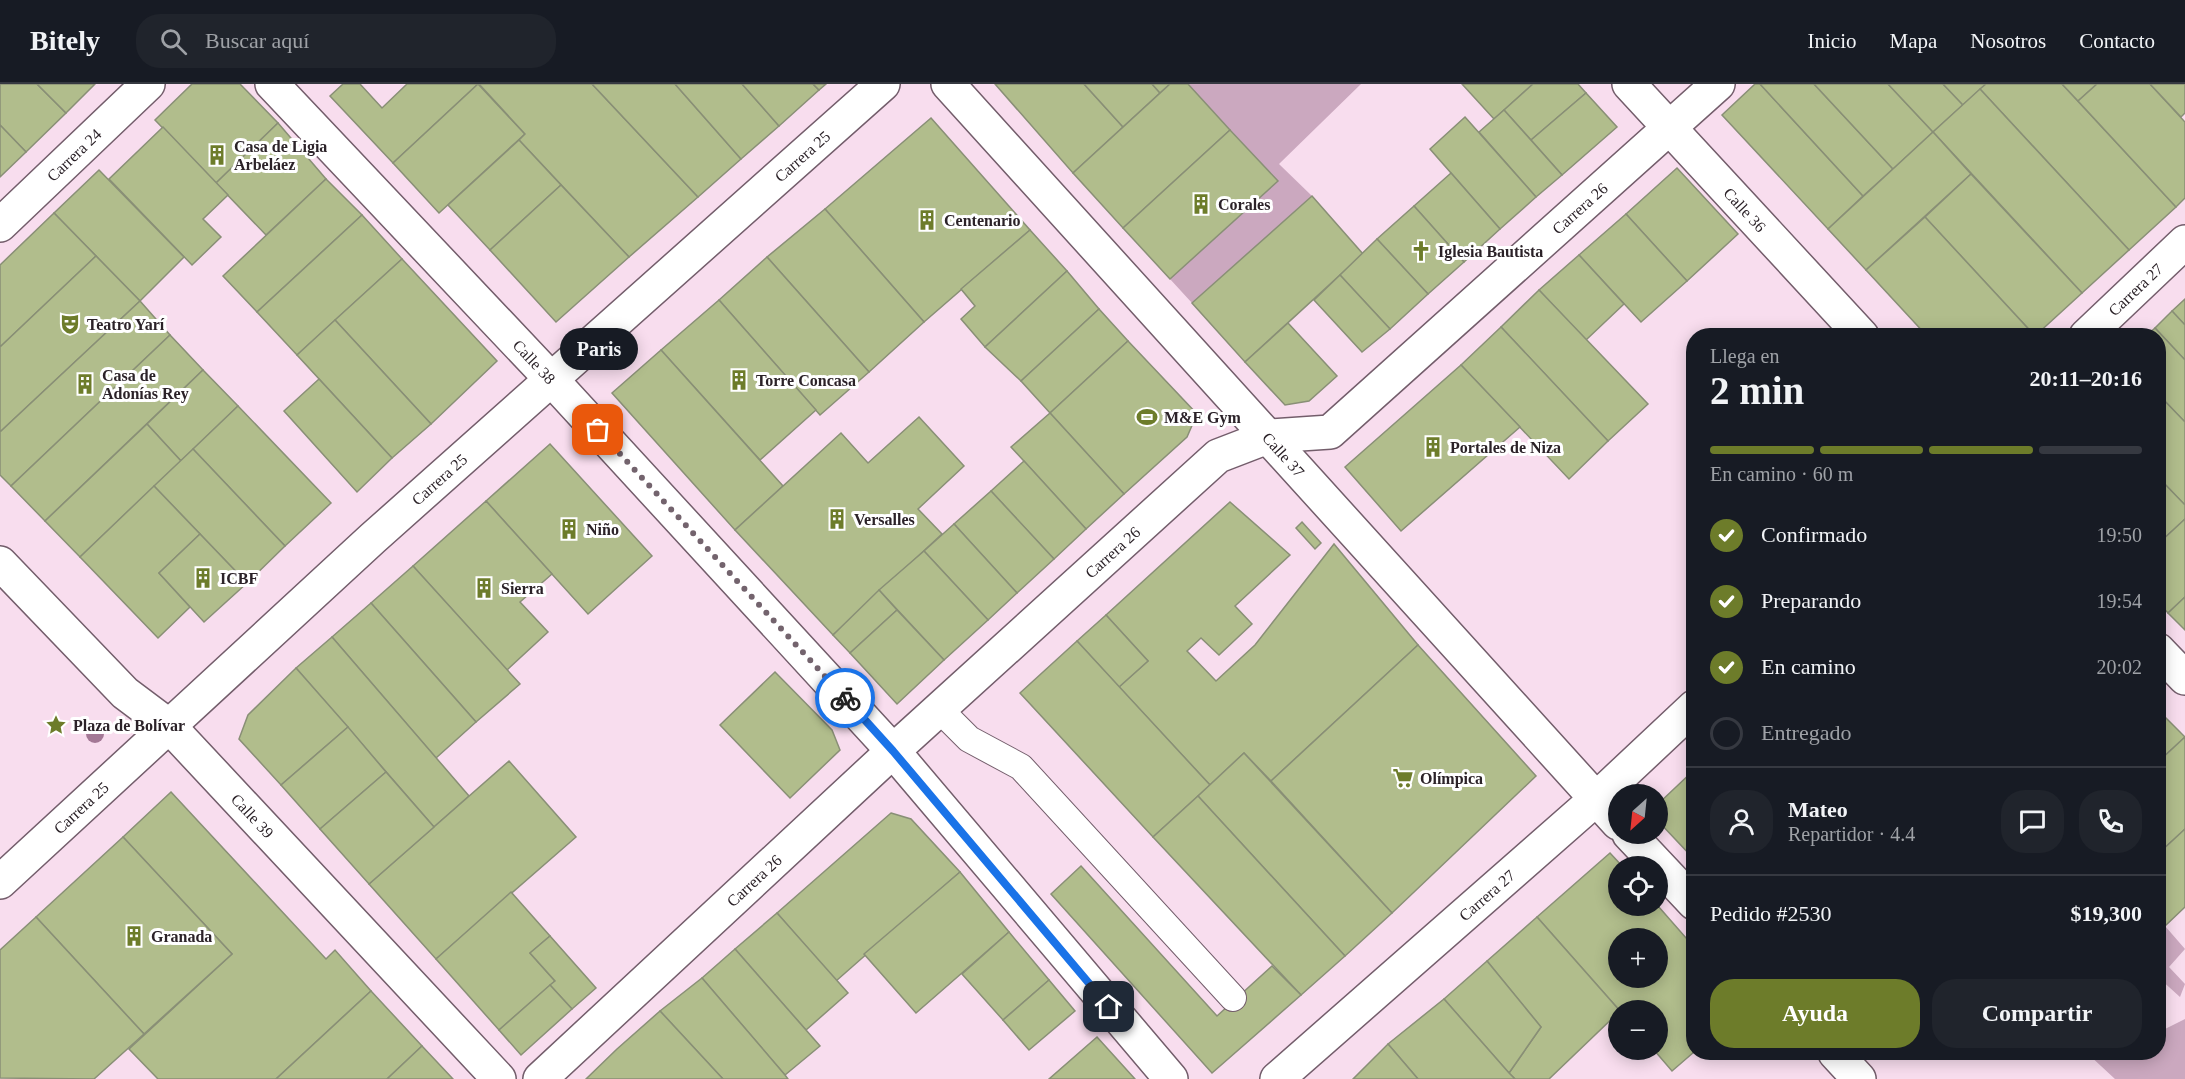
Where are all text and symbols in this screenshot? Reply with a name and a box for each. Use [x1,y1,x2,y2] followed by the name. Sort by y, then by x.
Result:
[136,14,556,68] search box
[30,25,100,56] text: Bitely
[157,25,190,58] icon: search
[205,28,309,53] text: Buscar aquí
[1808,29,1857,53] text: Inicio
[1890,29,1937,53] text: Mapa
[1970,29,2046,53] text: Nosotros
[2079,29,2155,53] text: Contacto
[44,125,105,185] street label: Carrera 24
[771,127,834,185] street label: Carrera 25
[234,138,327,173] place label: Casa de Ligia Arbeláez
[205,143,229,167] building icon: Casa de Ligia Arbeláez
[1549,179,1611,237] street label: Carrera 26
[1720,184,1769,235] street label: Calle 36
[1189,192,1213,216] building icon: Corales
[1218,196,1270,213] place label: Corales
[915,208,939,232] building icon: Centenario
[944,212,1020,229] place label: Centenario
[1409,239,1433,263] church icon: Iglesia Bautista
[1438,243,1543,261] place label: Iglesia Bautista
[2105,260,2166,319] street label: Carrera 27
[58,312,82,336] theatre icon: Teatro Yarí
[87,316,165,333] place label: Teatro Yarí
[559,328,637,370] callout: Paris
[509,336,559,387] street label: Calle 38
[577,338,621,360] text: Paris
[1710,345,1779,367] text: Llega en
[2030,366,2142,391] text: 20:11–20:16
[102,367,189,403] place label: Casa de Adonías Rey
[727,368,751,392] building icon: Torre Concasa
[1710,369,1804,412] text: 2 min
[73,372,97,396] building icon: Casa de Adonías Rey
[756,372,856,389] place label: Torre Concasa
[572,404,623,455] pin
[1135,405,1159,429] sports icon: M&E Gym
[1164,409,1242,427] place label: M&E Gym
[581,413,614,446] icon: bag
[1259,429,1308,480] street label: Calle 37
[1421,435,1445,459] building icon: Portales de Niza
[1450,439,1561,456] place label: Portales de Niza
[408,451,471,508] street label: Carrera 25
[1710,463,1853,485] text: En camino · 60 m
[825,507,849,531] building icon: Versalles
[854,511,915,528] place label: Versalles
[557,517,581,541] building icon: Niño
[1710,519,1743,552] icon: check
[586,521,619,538] place label: Niño
[1761,522,1867,547] text: Confirmado
[1082,523,1143,581] street label: Carrera 26
[2096,524,2142,546] text: 19:50
[191,566,215,590] building icon: ICBF
[220,570,258,587] place label: ICBF
[472,576,496,600] building icon: Sierra
[501,580,544,597] place label: Sierra
[1710,585,1743,618] icon: check
[1761,588,1861,613] text: Preparando
[2096,590,2142,612] text: 19:54
[1710,651,1743,684] icon: check
[1761,654,1856,679] text: En camino
[2096,656,2142,678] text: 20:02
[815,668,875,728] courier
[829,682,862,715] icon: bike
[44,713,68,737] place icon: Plaza de Bolívar
[73,717,185,734] place label: Plaza de Bolívar
[1761,720,1851,745] text: Entregado
[1391,766,1415,790] supermarket icon: Olímpica
[1420,770,1483,788] place label: Olímpica
[50,778,112,837] street label: Carrera 25
[1608,784,1668,844] north arrow
[1608,784,1668,1060] map controls
[228,790,277,841] street label: Calle 39
[1710,790,1773,853] button: person
[2001,790,2064,853] button: chat
[2079,790,2142,853] button: phone
[1788,797,1848,822] text: Mateo
[1788,823,1915,845] text: Repartidor · 4.4
[724,851,785,910] street label: Carrera 26
[1608,856,1668,916] button: locate
[1456,867,1518,924] street label: Carrera 27
[1710,901,1832,926] text: Pedido #2530
[2071,901,2142,926] text: $19,300
[122,924,146,948] building icon: Granada
[151,928,212,945] place label: Granada
[1608,928,1668,988] button: +
[1710,979,1920,1048] button: Ayuda
[1932,979,2142,1048] button: Compartir
[1083,981,1134,1032] pin
[1092,990,1125,1023] icon: home
[1608,1000,1668,1060] button: −

